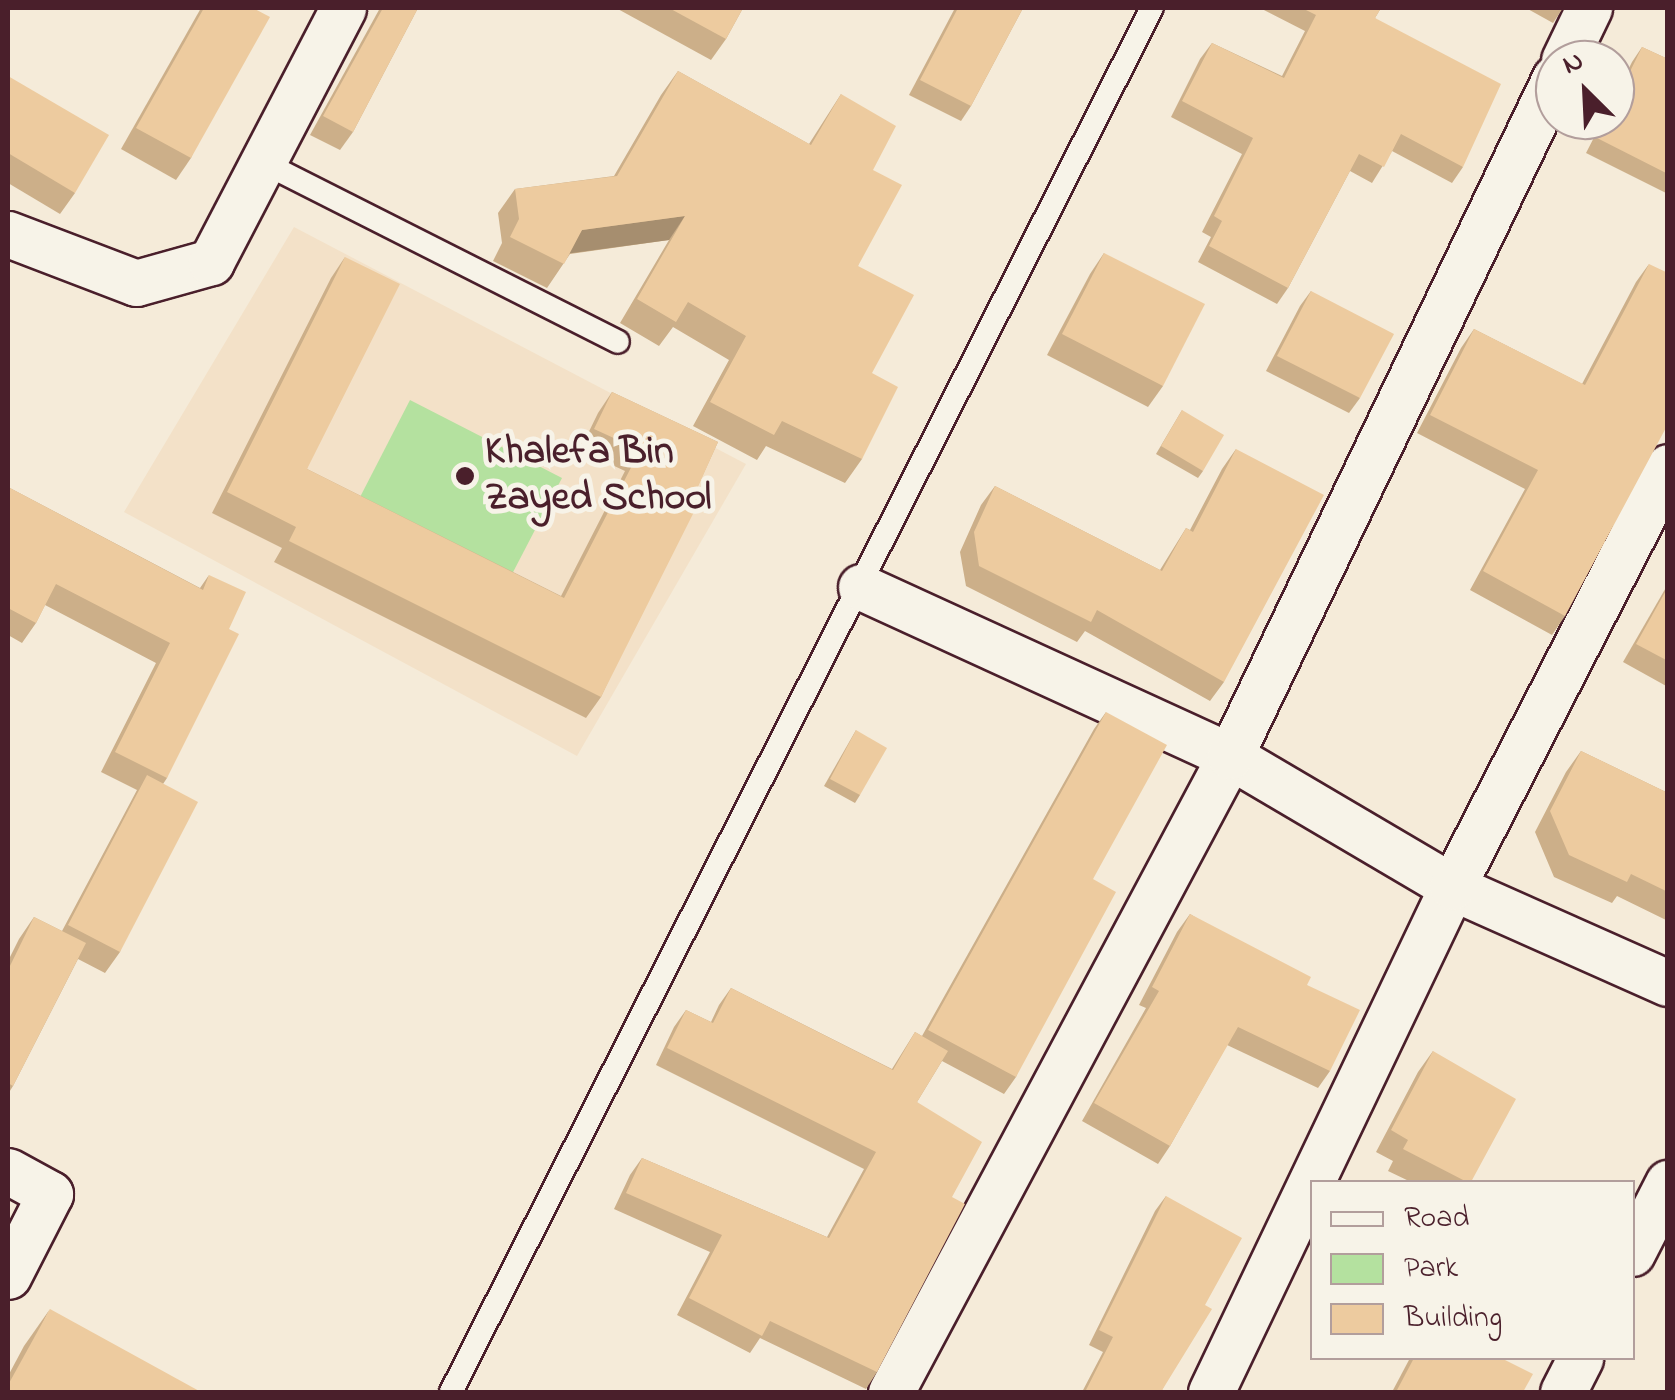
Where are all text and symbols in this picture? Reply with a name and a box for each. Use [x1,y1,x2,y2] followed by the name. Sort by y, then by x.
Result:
[1535,40,1635,140] north arrow
[1556,41,1590,87] text: N
[485,429,712,523] place label: Khalefa Bin Zayed School
[454,465,476,487] marker: Khalefa Bin Zayed School
[1310,1180,1635,1360] legend
[1404,1197,1469,1241] text: Road
[1404,1247,1458,1291] text: Park
[1404,1297,1502,1341] text: Building

